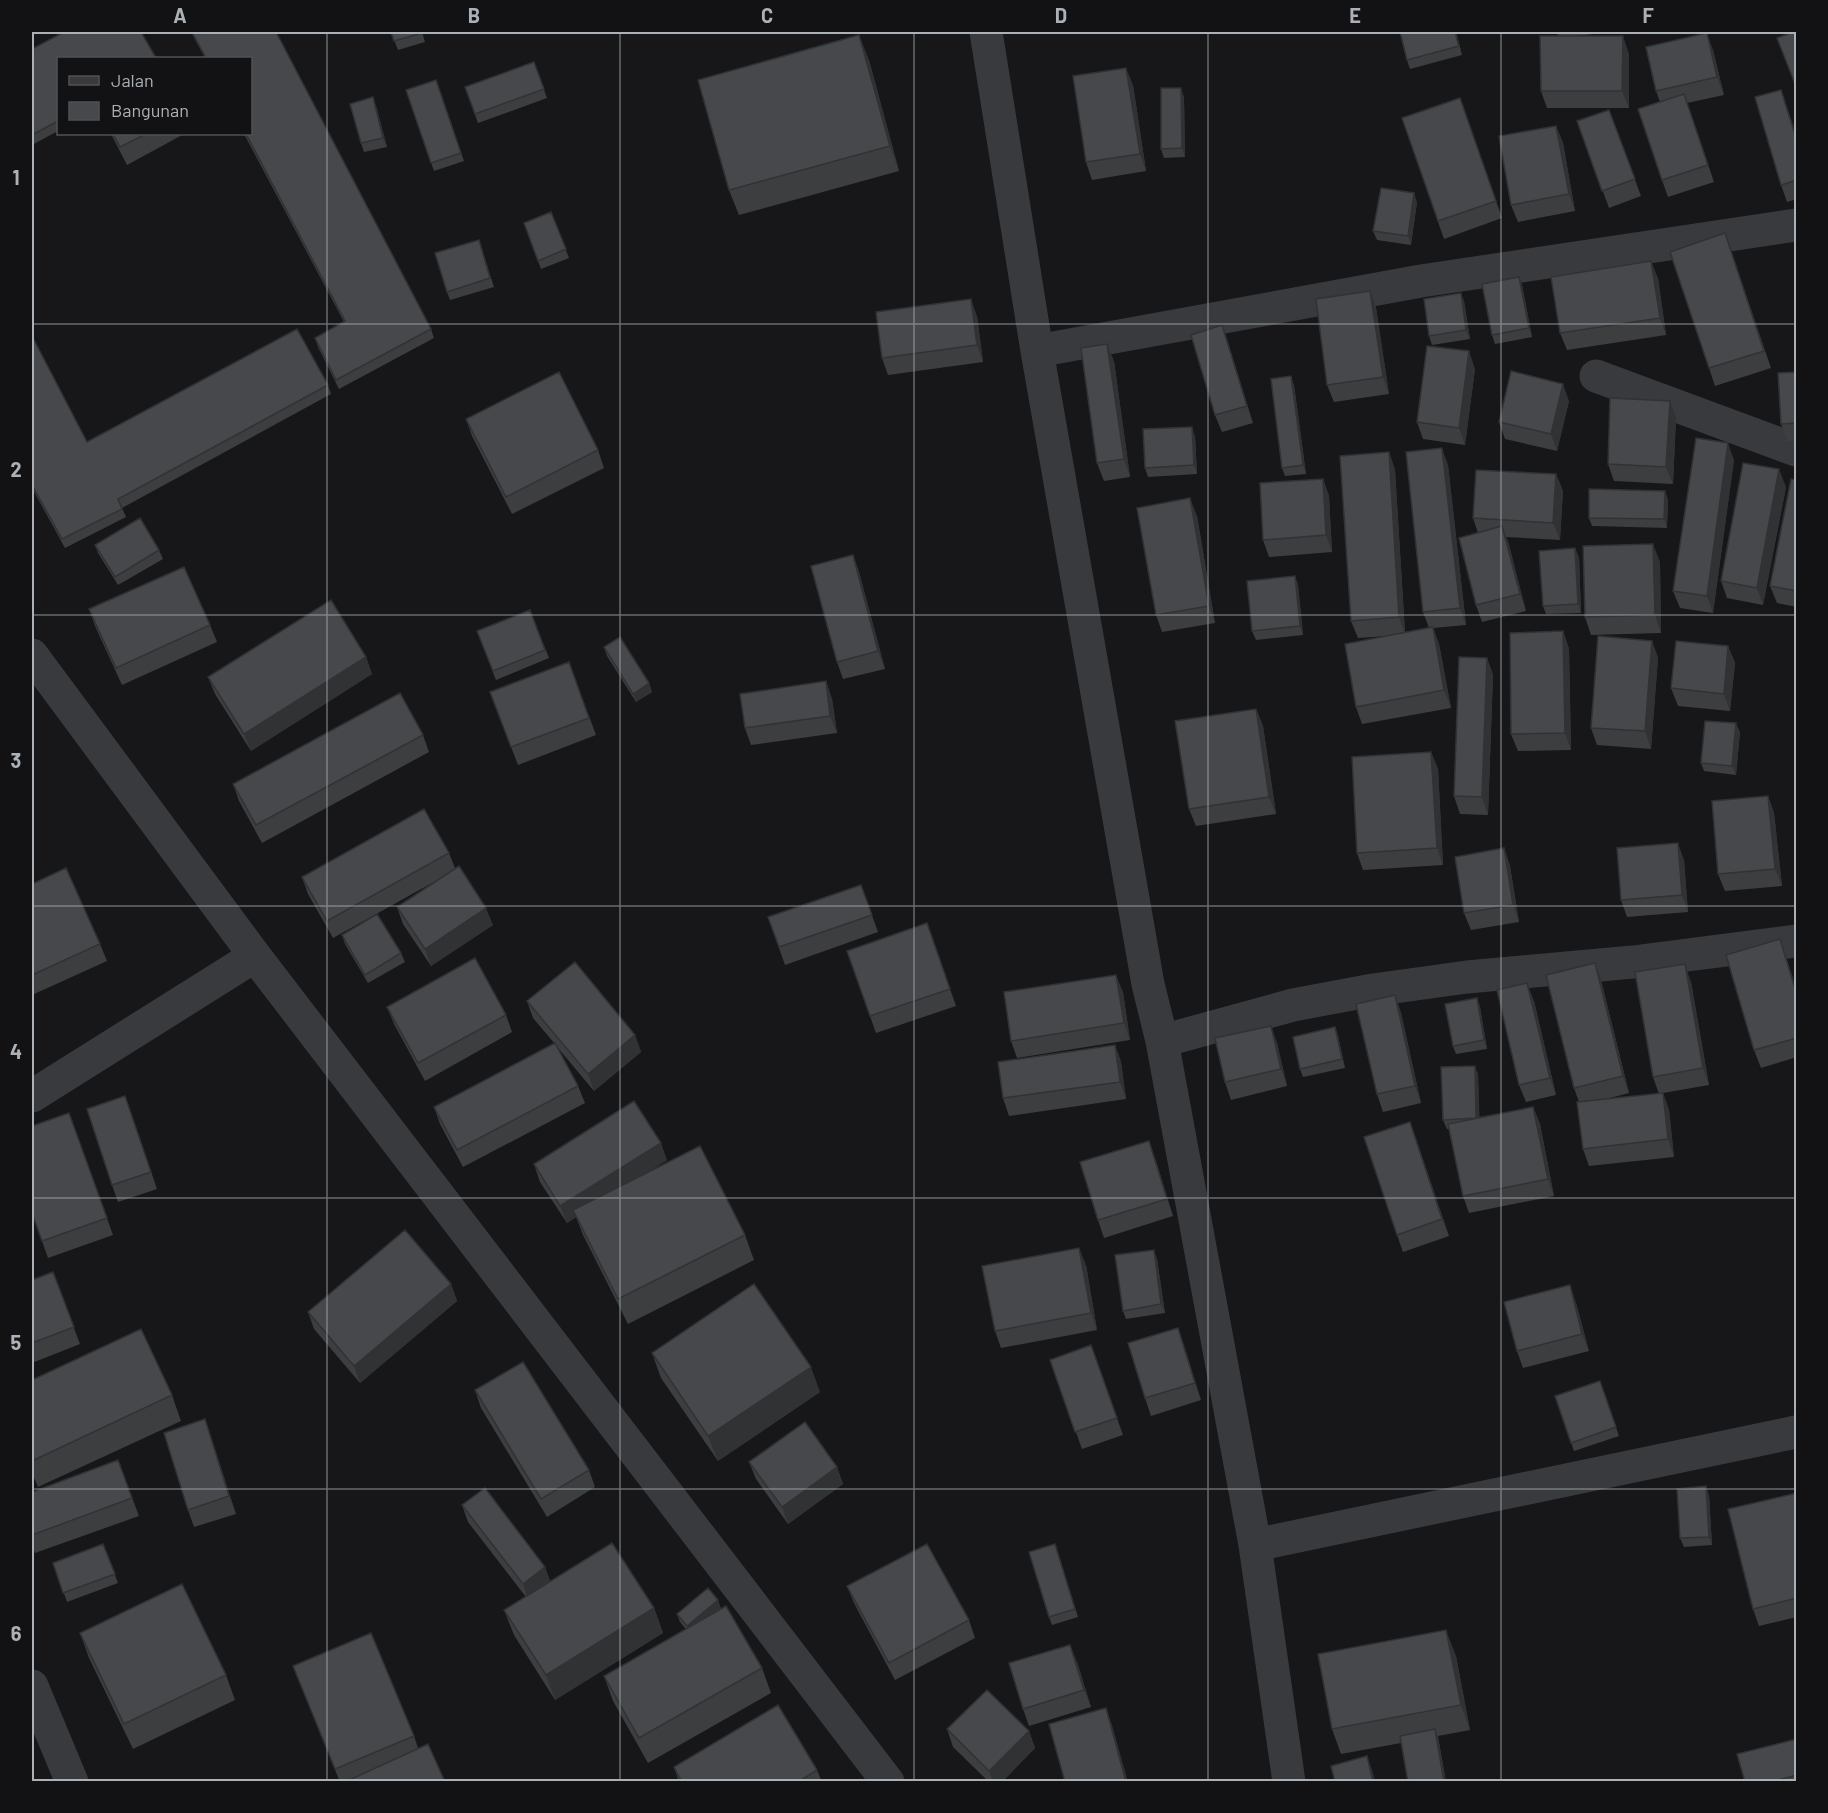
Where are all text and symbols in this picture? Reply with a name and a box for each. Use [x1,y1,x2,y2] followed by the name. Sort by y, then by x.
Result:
[173,3,187,27] text: A
[468,3,480,27] text: B
[761,3,773,27] text: C
[1055,3,1067,27] text: D
[1349,3,1361,27] text: E
[1642,3,1654,27] text: F
[57,57,252,135] legend
[111,69,154,91] text: Jalan
[111,99,189,121] text: Bangunan
[12,165,20,189] text: 1
[10,457,22,481] text: 2
[11,748,21,772] text: 3
[10,1039,22,1063] text: 4
[11,1330,22,1354] text: 5
[11,1621,22,1645] text: 6

